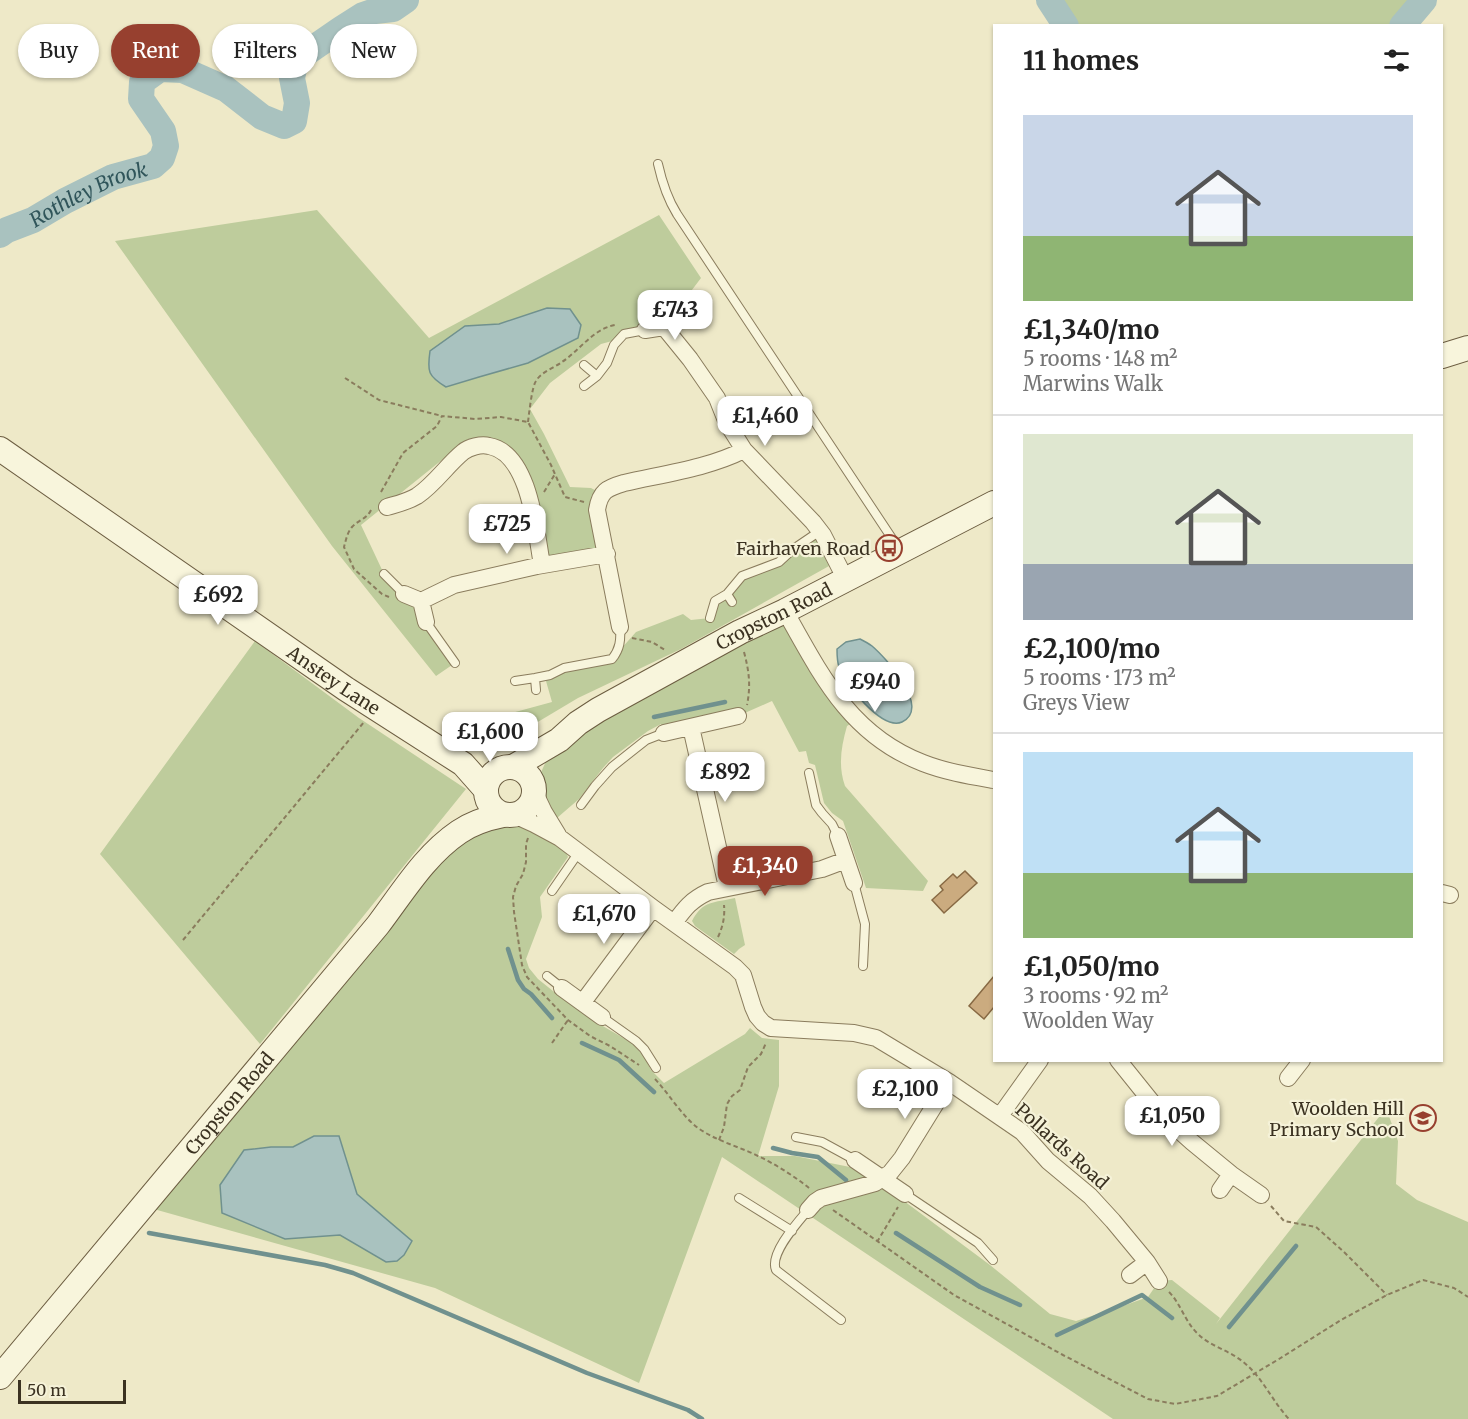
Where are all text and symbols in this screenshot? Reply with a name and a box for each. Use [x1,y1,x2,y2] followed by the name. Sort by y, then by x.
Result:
[18,24,99,78] chip: Buy
[111,24,200,78] chip: Rent
[212,24,318,78] chip: Filters
[330,24,417,78] chip: New
[1023,44,1139,77] text: 11 homes
[1380,44,1413,77] icon: filters
[1164,154,1272,262] icon: home
[25,156,150,232] water label: Rothley Brook
[639,290,711,341] pin: £743
[652,297,698,322] text: £743
[1023,313,1159,346] text: £1,340/mo
[1023,346,1177,371] text: 5 rooms · 148 m²
[1023,371,1163,396] text: Marwins Walk
[716,396,814,447] pin: £1,460
[731,403,799,428] text: £1,460
[1164,473,1272,581] icon: home
[471,504,543,555] pin: £725
[483,511,531,536] text: £725
[874,533,904,563] bus stop icon: Fairhaven Road
[736,537,870,560] place label: Fairhaven Road
[182,575,254,626] pin: £692
[712,577,836,655] street label: Cropston Road
[193,582,243,607] text: £692
[1023,632,1160,665] text: £2,100/mo
[282,640,385,719] street label: Anstey Lane
[839,662,911,713] pin: £940
[1023,665,1176,690] text: 5 rooms · 173 m²
[849,669,901,694] text: £940
[1023,690,1129,715] text: Greys View
[441,712,539,763] pin: £1,600
[456,719,524,744] text: £1,600
[689,752,761,803] pin: £892
[700,759,750,784] text: £892
[1164,791,1272,899] icon: home
[716,846,814,897] pin: £1,340
[732,853,798,878] text: £1,340
[555,894,653,945] pin: £1,670
[572,901,636,926] text: £1,670
[1023,950,1159,983] text: £1,050/mo
[1023,983,1169,1008] text: 3 rooms · 92 m²
[1023,1008,1154,1033] text: Woolden Way
[180,1047,279,1159] street label: Cropston Road
[856,1069,954,1120] pin: £2,100
[871,1076,939,1101] text: £2,100
[1123,1096,1221,1147] pin: £1,050
[1269,1097,1404,1141] place label: Woolden Hill Primary School
[1011,1098,1114,1194] street label: Pollards Road
[1139,1103,1205,1128] text: £1,050
[1408,1103,1438,1133] school or university icon: Woolden Hill Primary School
[18,1377,126,1404] scale bar
[27,1380,66,1400] text: 50 m

